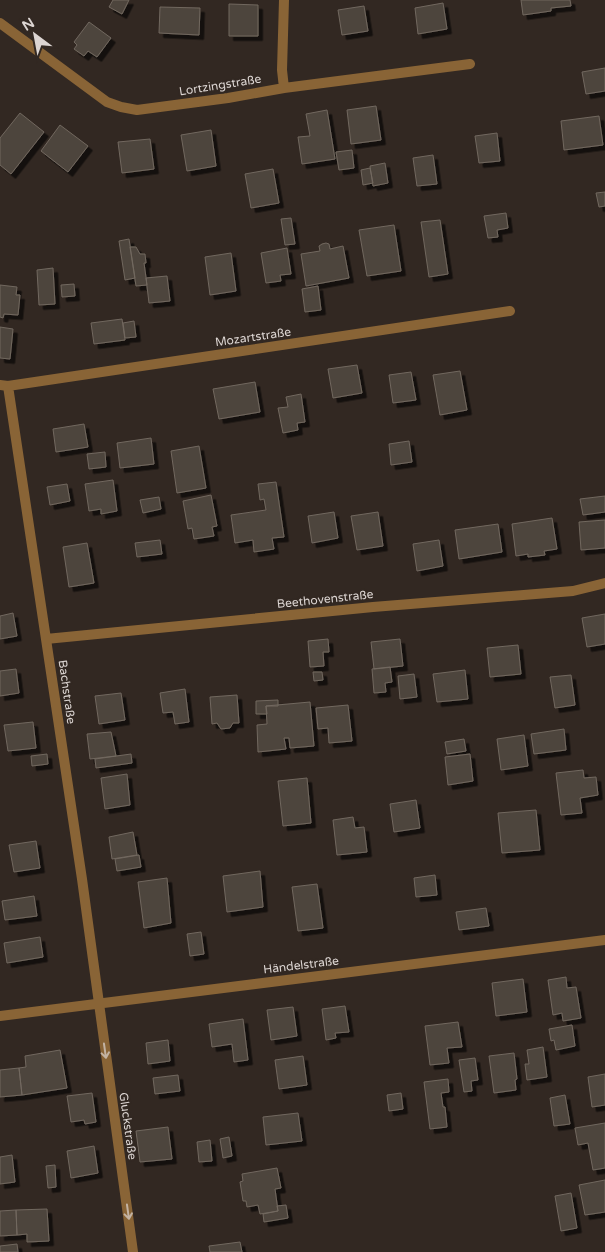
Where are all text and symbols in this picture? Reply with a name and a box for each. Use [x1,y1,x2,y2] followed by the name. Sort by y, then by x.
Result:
[10,10,60,60] north arrow
[19,14,38,35] text: N
[178,72,262,98] street label: Lortzingstraße
[214,325,292,349] street label: Mozartstraße
[276,587,374,611] street label: Beethovenstraße
[56,659,78,725] street label: Bachstraße
[262,953,340,977] street label: Händelstraße
[100,1043,110,1059] one-way arrow
[116,1091,140,1161] street label: Gluckstraße
[123,1204,133,1220] one-way arrow

